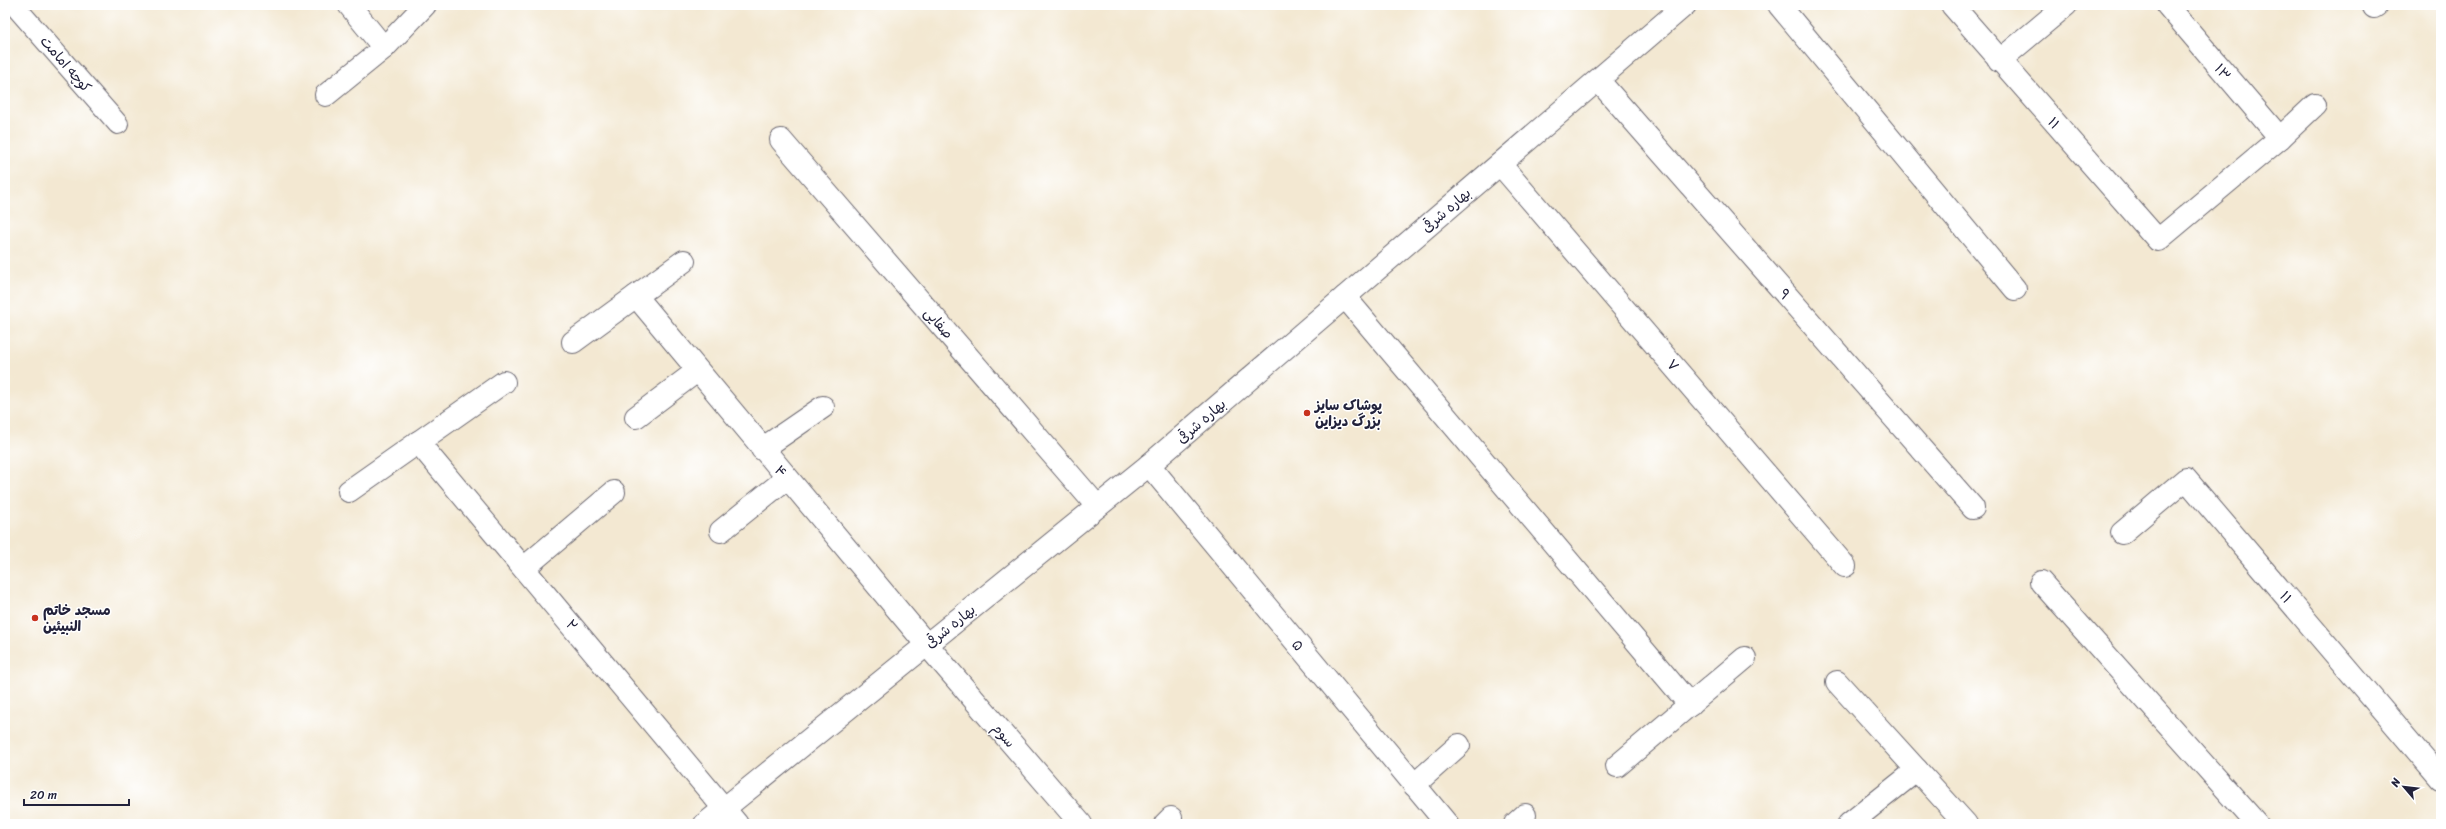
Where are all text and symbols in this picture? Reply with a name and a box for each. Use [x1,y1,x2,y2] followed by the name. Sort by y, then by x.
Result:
[33,30,98,99] street label: کوچه امامت
[2208,58,2238,87] street label: ۱۳
[2041,111,2066,135] street label: ۱۱
[1416,181,1477,239] street label: بهاره شرقی
[1772,283,1797,306] street label: ۹
[917,302,960,345] street label: صفایی
[1660,353,1685,377] street label: ۷
[1171,392,1232,450] street label: بهاره شرقی
[1313,393,1382,434] place label: پوشاک سایز بزرگ دیزاین
[1302,408,1312,418] marker: پوشاک سایز بزرگ دیزاین
[768,459,794,483] street label: ۴
[2273,585,2298,609] street label: ۱۱
[43,598,111,639] place label: مسجد خاتم النبیئین
[919,598,981,655] street label: بهاره شرقی
[30,613,40,623] marker: مسجد خاتم النبیئین
[559,614,584,637] street label: ۲
[1285,634,1310,657] street label: ۵
[985,717,1022,754] street label: سوم
[2384,767,2424,807] north arrow
[2385,774,2406,791] text: N
[24,781,129,807] scale bar
[30,784,57,806] text: 20 m

